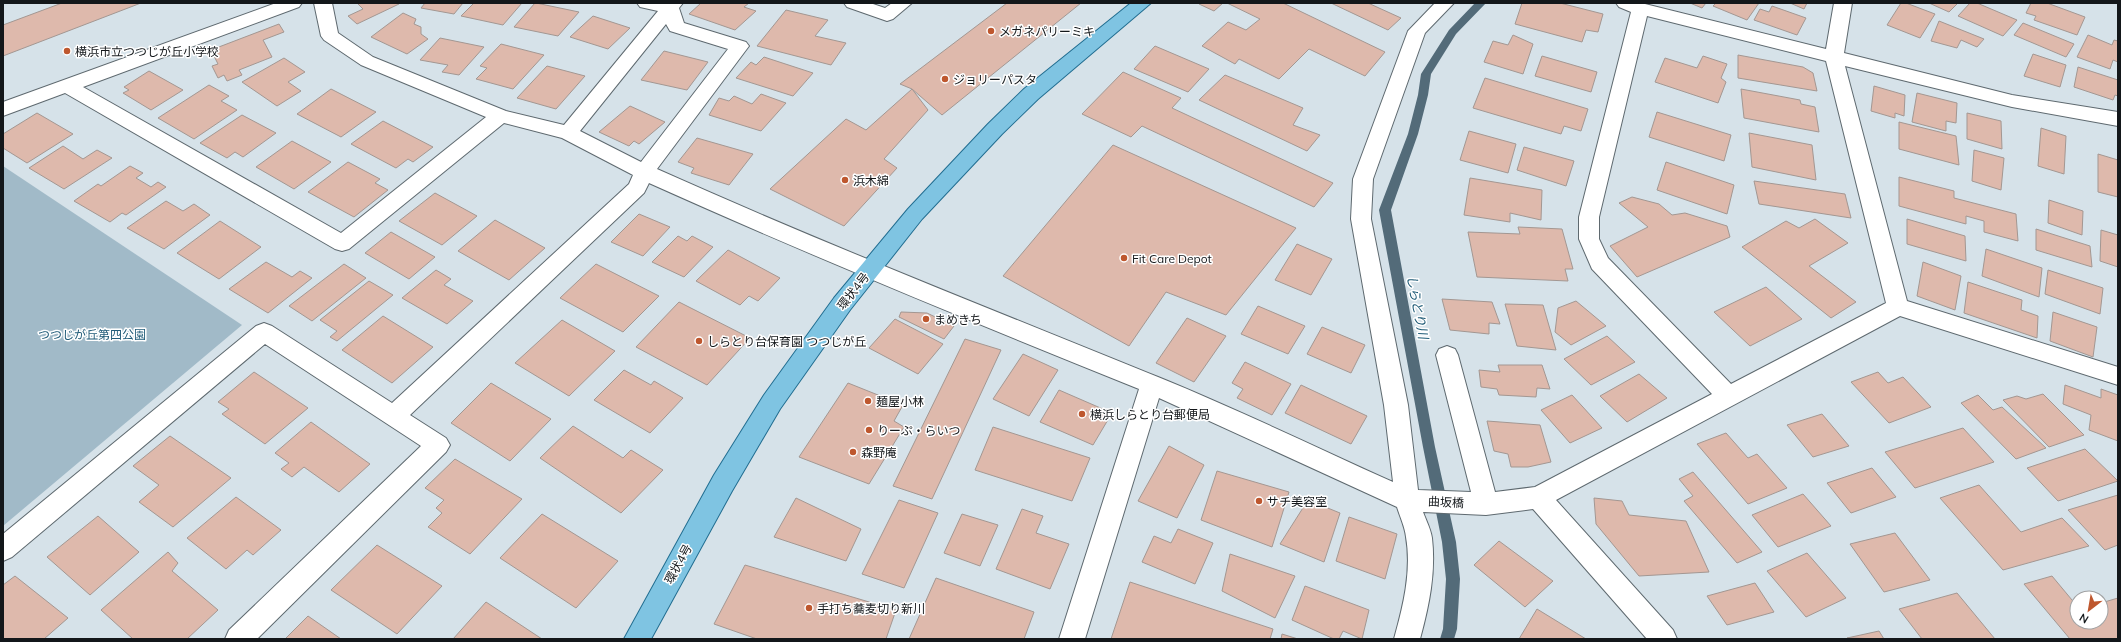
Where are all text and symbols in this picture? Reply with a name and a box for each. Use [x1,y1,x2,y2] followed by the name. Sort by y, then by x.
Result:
[999,24,1095,39] place label: メガネパリーミキ
[986,26,996,36] marker: メガネパリーミキ
[75,44,219,59] place label: 横浜市立つつじが丘小学校
[62,46,72,56] marker: 横浜市立つつじが丘小学校
[953,72,1037,87] place label: ジョリーパスタ
[940,74,950,84] marker: ジョリーパスタ
[853,173,889,188] place label: 浜木綿
[840,175,850,185] marker: 浜木綿
[1132,251,1212,266] place label: Fit Care Depot
[1119,253,1129,263] marker: Fit Care Depot
[834,269,872,313] street label: 環状4号
[1404,274,1432,342] water label: しらとり川
[934,312,982,327] place label: まめきち
[921,314,931,324] marker: まめきち
[38,327,146,342] park label: つつじが丘第四公園
[707,334,866,349] place label: しらとり台保育園 つつじが丘
[694,336,704,346] marker: しらとり台保育園 つつじが丘
[876,394,924,409] place label: 麺屋小林
[863,396,873,406] marker: 麺屋小林
[1090,407,1210,422] place label: 横浜しらとり台郵便局
[1077,409,1087,419] marker: 横浜しらとり台郵便局
[877,423,961,438] place label: りーぷ・らいつ
[864,425,874,435] marker: りーぷ・らいつ
[861,445,897,460] place label: 森野庵
[848,447,858,457] marker: 森野庵
[1267,494,1327,509] place label: サチ美容室
[1428,494,1464,510] street label: 曲坂橋
[1254,496,1264,506] marker: サチ美容室
[661,541,695,587] street label: 環状4号
[2069,590,2109,630] north arrow
[817,601,925,616] place label: 手打ち蕎麦切り新川
[804,603,814,613] marker: 手打ち蕎麦切り新川
[2077,610,2091,627] text: N

